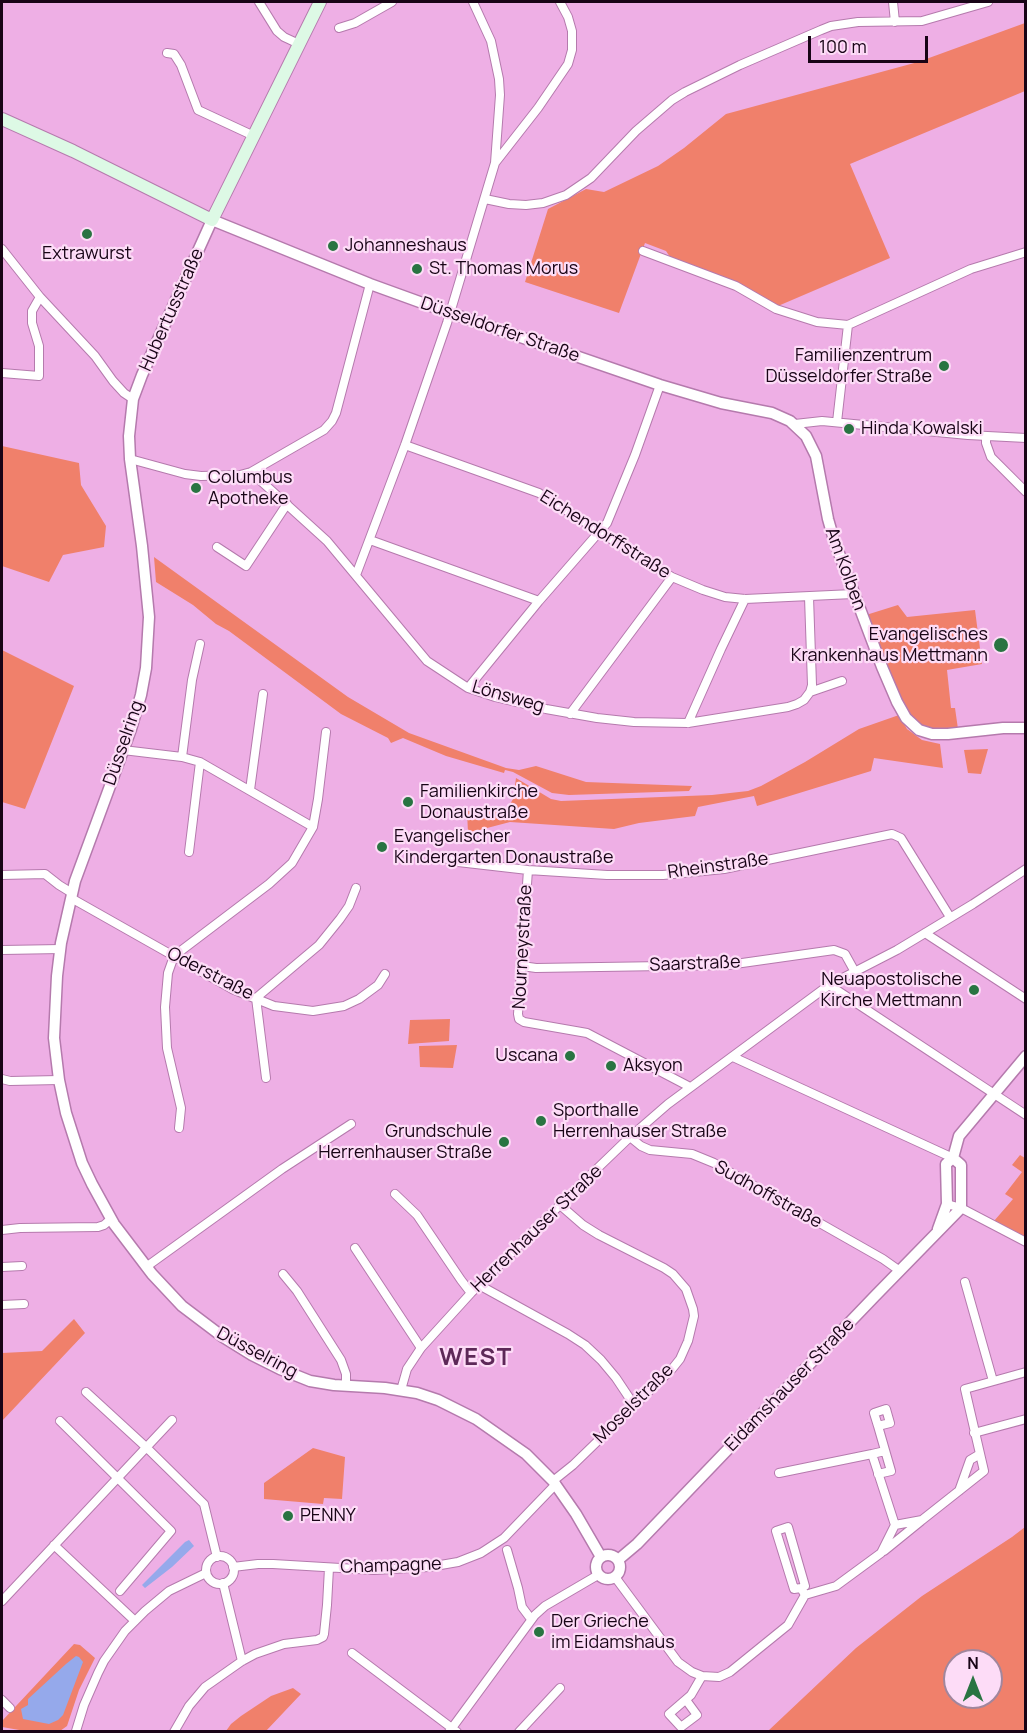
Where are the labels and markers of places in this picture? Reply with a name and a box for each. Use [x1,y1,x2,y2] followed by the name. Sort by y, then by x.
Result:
[80,227,94,241] marker: Extrawurst
[345,235,467,257] place label: Johanneshaus
[326,239,340,253] marker: Johanneshaus
[42,243,132,265] place label: Extrawurst
[429,258,578,280] place label: St. Thomas Morus
[410,262,424,276] marker: St. Thomas Morus
[765,345,932,388] place label: Familienzentrum Düsseldorfer Straße
[937,359,951,373] marker: Familienzentrum Düsseldorfer Straße
[861,418,983,440] place label: Hinda Kowalski
[842,422,856,436] marker: Hinda Kowalski
[208,467,292,510] place label: Columbus Apotheke
[189,481,203,495] marker: Columbus Apotheke
[791,624,988,666] place label: Evangelisches Krankenhaus Mettmann
[992,636,1010,654] marker: Evangelisches Krankenhaus Mettmann
[420,781,538,824] place label: Familienkirche Donaustraße
[401,795,415,809] marker: Familienkirche Donaustraße
[394,826,614,868] place label: Evangelischer Kindergarten Donaustraße
[375,840,389,854] marker: Evangelischer Kindergarten Donaustraße
[820,969,962,1012] place label: Neuapostolische Kirche Mettmann
[967,983,981,997] marker: Neuapostolische Kirche Mettmann
[495,1045,558,1067] place label: Uscana
[563,1049,577,1063] marker: Uscana
[623,1055,683,1077] place label: Aksyon
[604,1059,618,1073] marker: Aksyon
[553,1100,727,1142] place label: Sporthalle Herrenhauser Straße
[534,1114,548,1128] marker: Sporthalle Herrenhauser Straße
[318,1121,492,1164] place label: Grundschule Herrenhauser Straße
[497,1135,511,1149] marker: Grundschule Herrenhauser Straße
[300,1505,356,1527] place label: PENNY
[281,1509,295,1523] marker: PENNY
[551,1611,675,1654] place label: Der Grieche im Eidamshaus
[532,1625,546,1639] marker: Der Grieche im Eidamshaus

